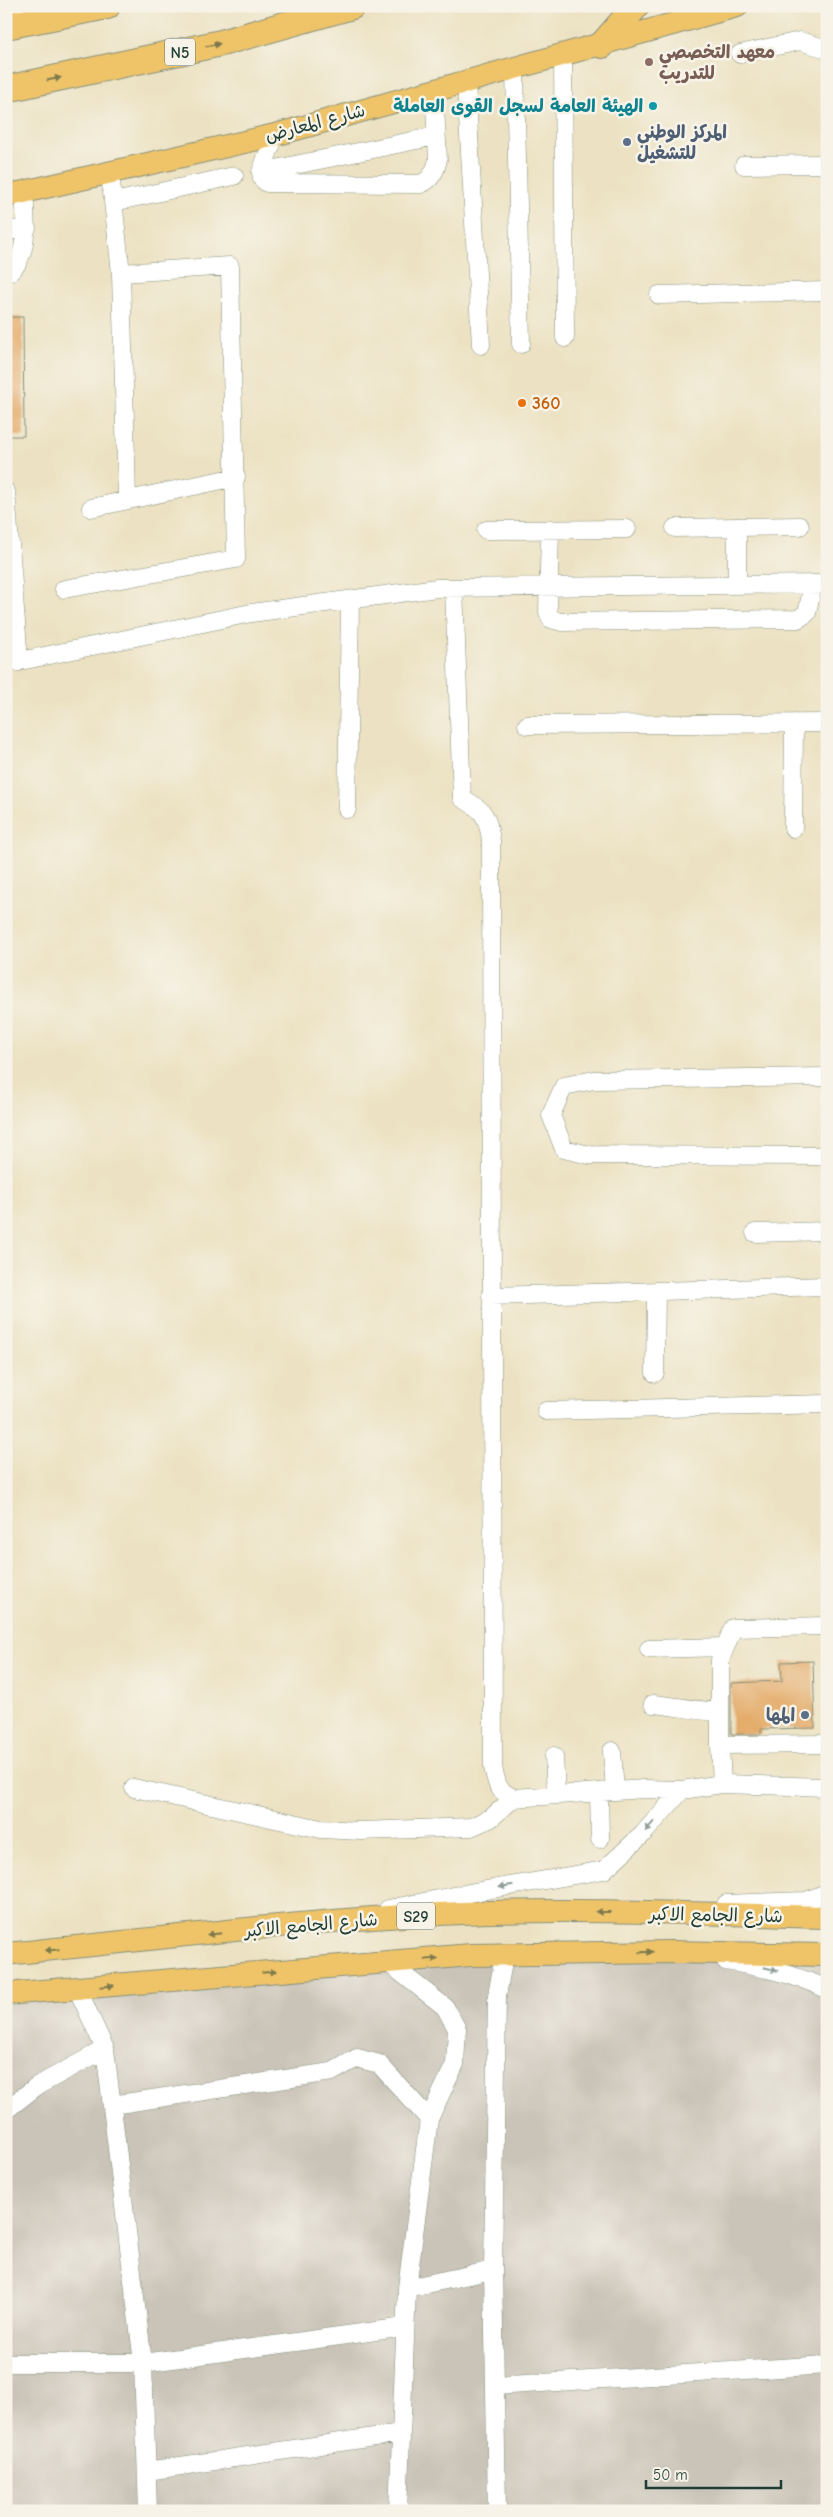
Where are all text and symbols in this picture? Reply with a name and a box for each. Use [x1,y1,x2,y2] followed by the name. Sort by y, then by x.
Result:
[165,38,195,66] road number: N5
[205,41,220,49] one-way arrow
[659,42,775,84] place label: معهد التخصصي للتدريب
[643,56,655,68] marker: معهد التخصصي للتدريب
[46,75,61,83] one-way arrow
[393,96,643,118] place label: الهيئة العامة لسجل القوى العاملة
[263,100,368,148] street label: شارع المعارض
[647,100,659,112] marker: الهيئة العامة لسجل القوى العاملة
[637,122,727,164] place label: المركز الوطني للتشغيل
[621,136,633,148] marker: المركز الوطني للتشغيل
[532,393,561,414] place label: 360
[516,397,528,409] marker: 360
[766,1705,795,1726] place label: المه‍ا
[799,1709,811,1721] marker: المه‍ا
[644,1820,656,1832] one-way arrow
[498,1882,514,1890] one-way arrow
[397,1902,435,1930] road number: S29
[647,1904,783,1929] street label: شارع الجامع الاكبر
[595,1908,611,1916] one-way arrow
[241,1909,379,1944] street label: شارع الجامع الاكبر
[206,1930,222,1938] one-way arrow
[44,1946,60,1954] one-way arrow
[638,1948,654,1956] one-way arrow
[423,1954,439,1962] one-way arrow
[764,1965,779,1973] one-way arrow
[261,1968,277,1976] one-way arrow
[99,1981,115,1989] one-way arrow
[646,2457,780,2489] scale bar
[653,2466,688,2484] text: 50 m

